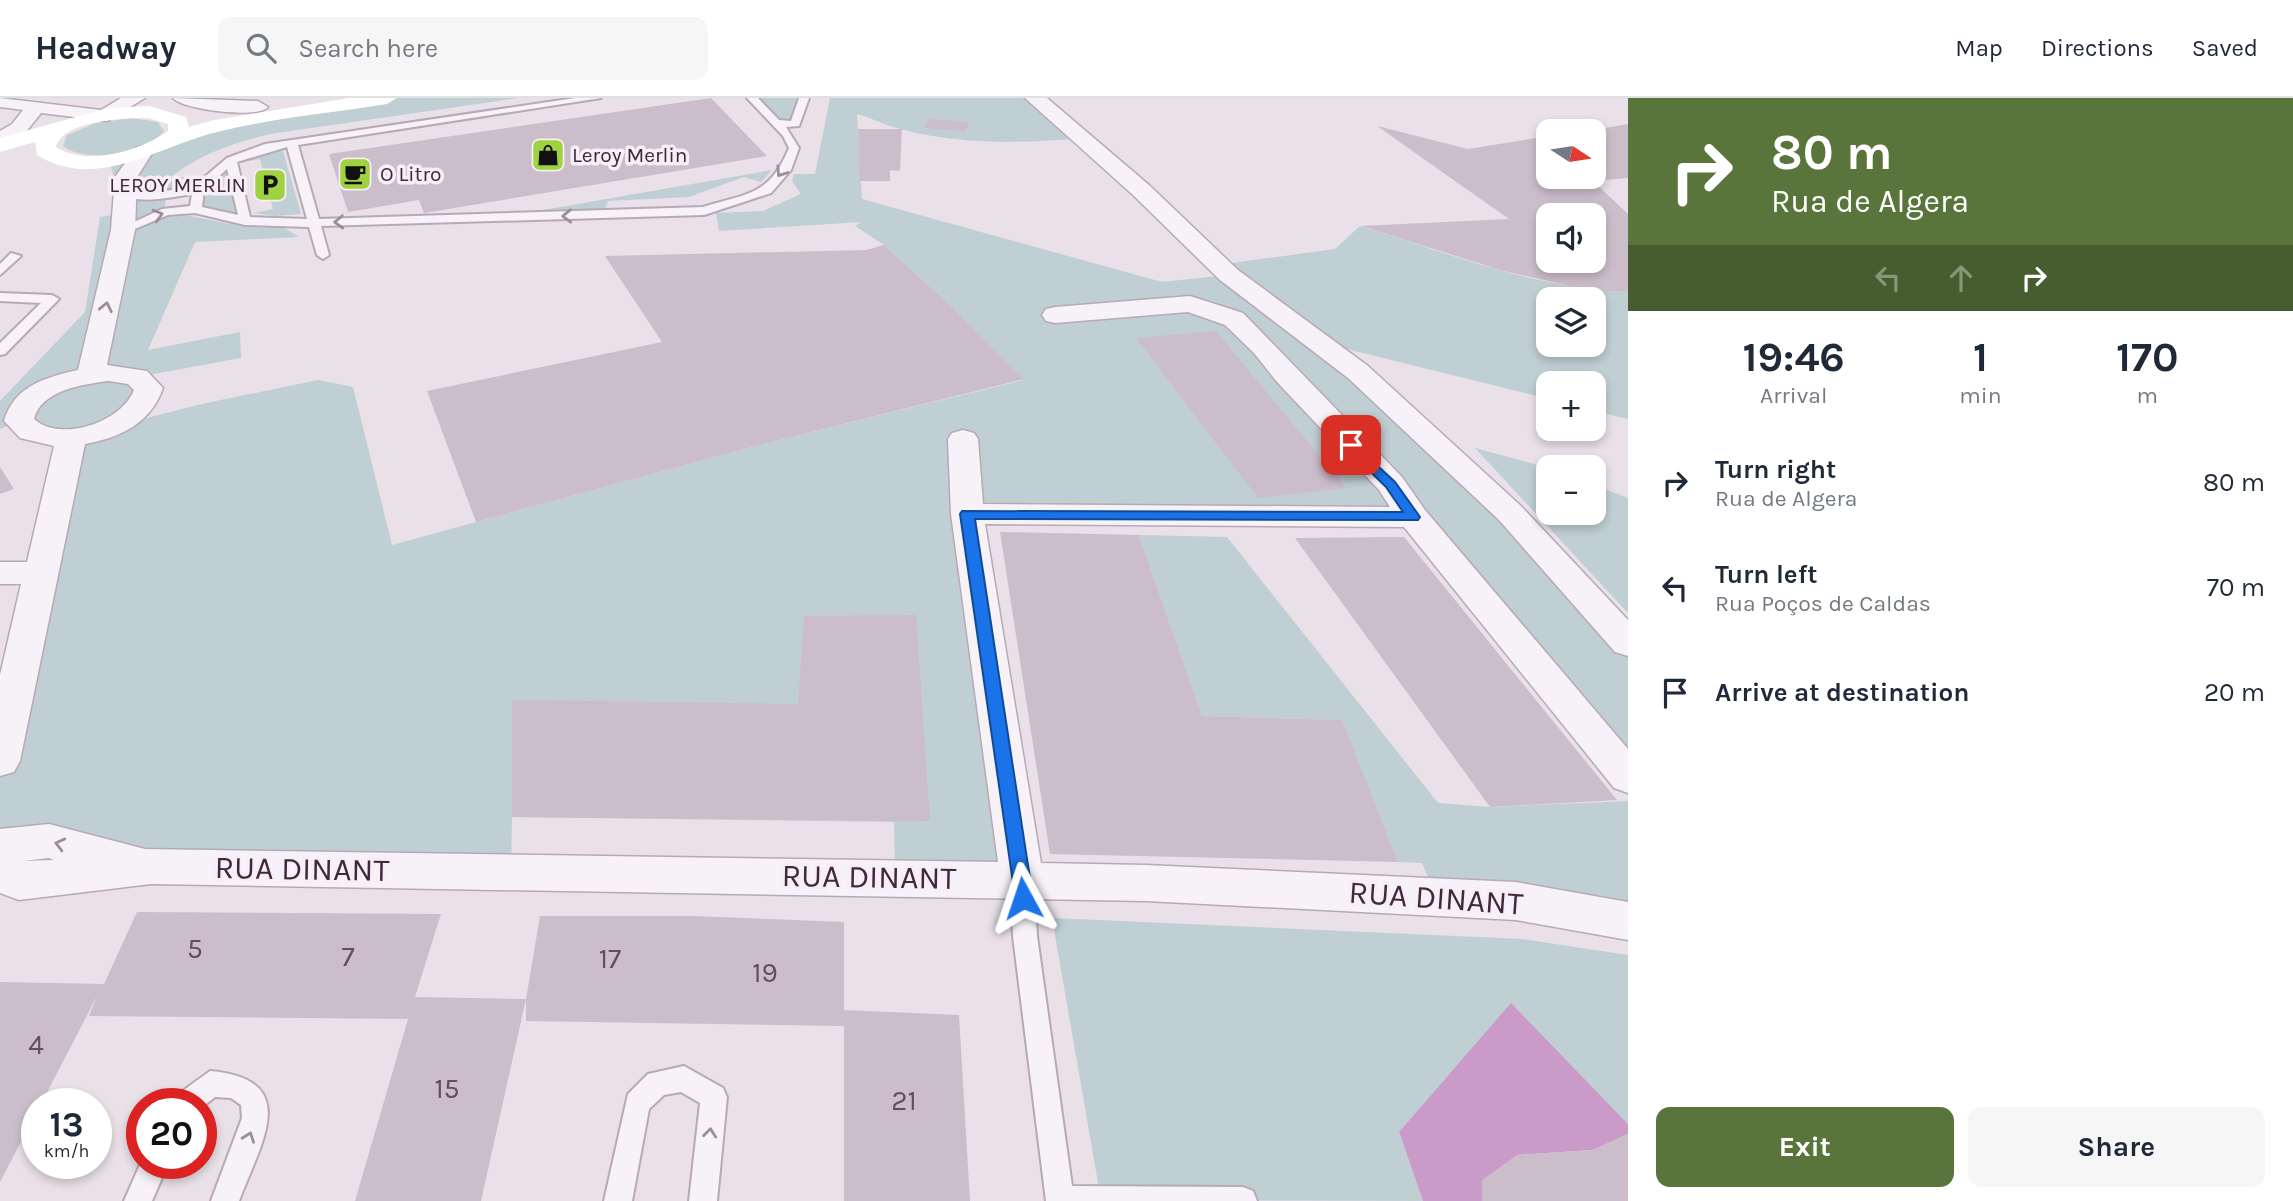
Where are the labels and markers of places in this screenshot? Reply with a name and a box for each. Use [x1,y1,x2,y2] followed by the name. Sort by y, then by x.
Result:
[529,136,567,174] shop icon: Leroy Merlin
[572,143,687,167] place label: Leroy Merlin
[336,155,374,193] cafe icon: O Litro
[380,162,442,186] place label: O Litro
[251,166,289,204] parking icon: LEROY MERLIN
[109,173,246,197] place label: LEROY MERLIN
[1321,415,1381,475] pin

